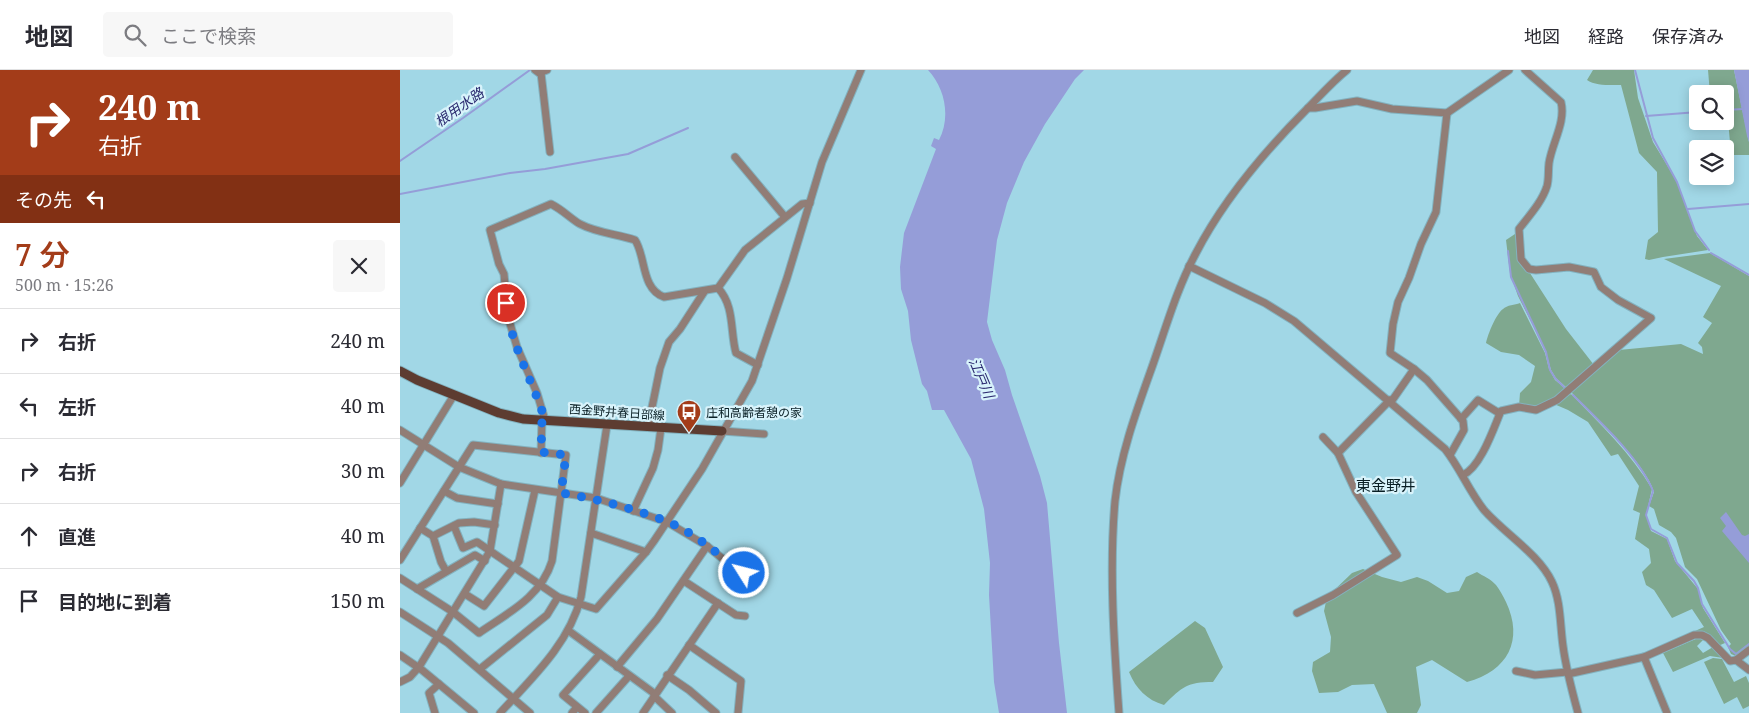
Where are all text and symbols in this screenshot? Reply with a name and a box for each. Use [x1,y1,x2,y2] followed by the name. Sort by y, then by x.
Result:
[103,12,453,57] search box
[25,19,73,52] text: 地図
[121,21,149,49] icon: search
[161,23,256,49] text: ここで検索
[1524,24,1560,48] text: 地図
[1588,24,1624,48] text: 経路
[1652,24,1724,48] text: 保存済み
[98,83,201,130] text: 240 m
[431,83,488,131] water label: 根用水路
[1689,85,1734,185] map controls
[1689,85,1734,130] button: search
[15,90,80,155] icon: right
[98,130,142,160] text: 右折
[1689,140,1734,185] button: layers
[82,185,110,213] icon: left
[15,187,72,213] text: その先
[15,234,70,275] text: 7 分
[333,240,385,292] button: close
[15,274,114,296] text: 500 m · 15:26
[485,282,527,324] pin
[492,289,520,317] icon: arrive
[15,327,43,355] icon: right
[330,328,385,354] text: 240 m
[58,329,96,355] text: 右折
[965,355,1000,403] water label: 江戸川
[15,392,43,420] icon: left
[341,393,385,419] text: 40 m
[58,394,96,420] text: 左折
[676,399,702,433] bus stop icon: 庄和高齢者憩の家
[569,400,665,424] street label: 西金野井春日部線
[706,404,802,421] place label: 庄和高齢者憩の家
[15,457,43,485] icon: right
[341,458,385,484] text: 30 m
[58,459,96,485] text: 右折
[1356,475,1416,495] district label: 東金野井
[15,522,43,550] icon: ahead
[341,523,385,549] text: 40 m
[58,524,96,550] text: 直進
[717,546,769,598] position arrow
[15,587,43,615] icon: arrive
[330,588,385,614] text: 150 m
[58,589,172,615] text: 目的地に到着

